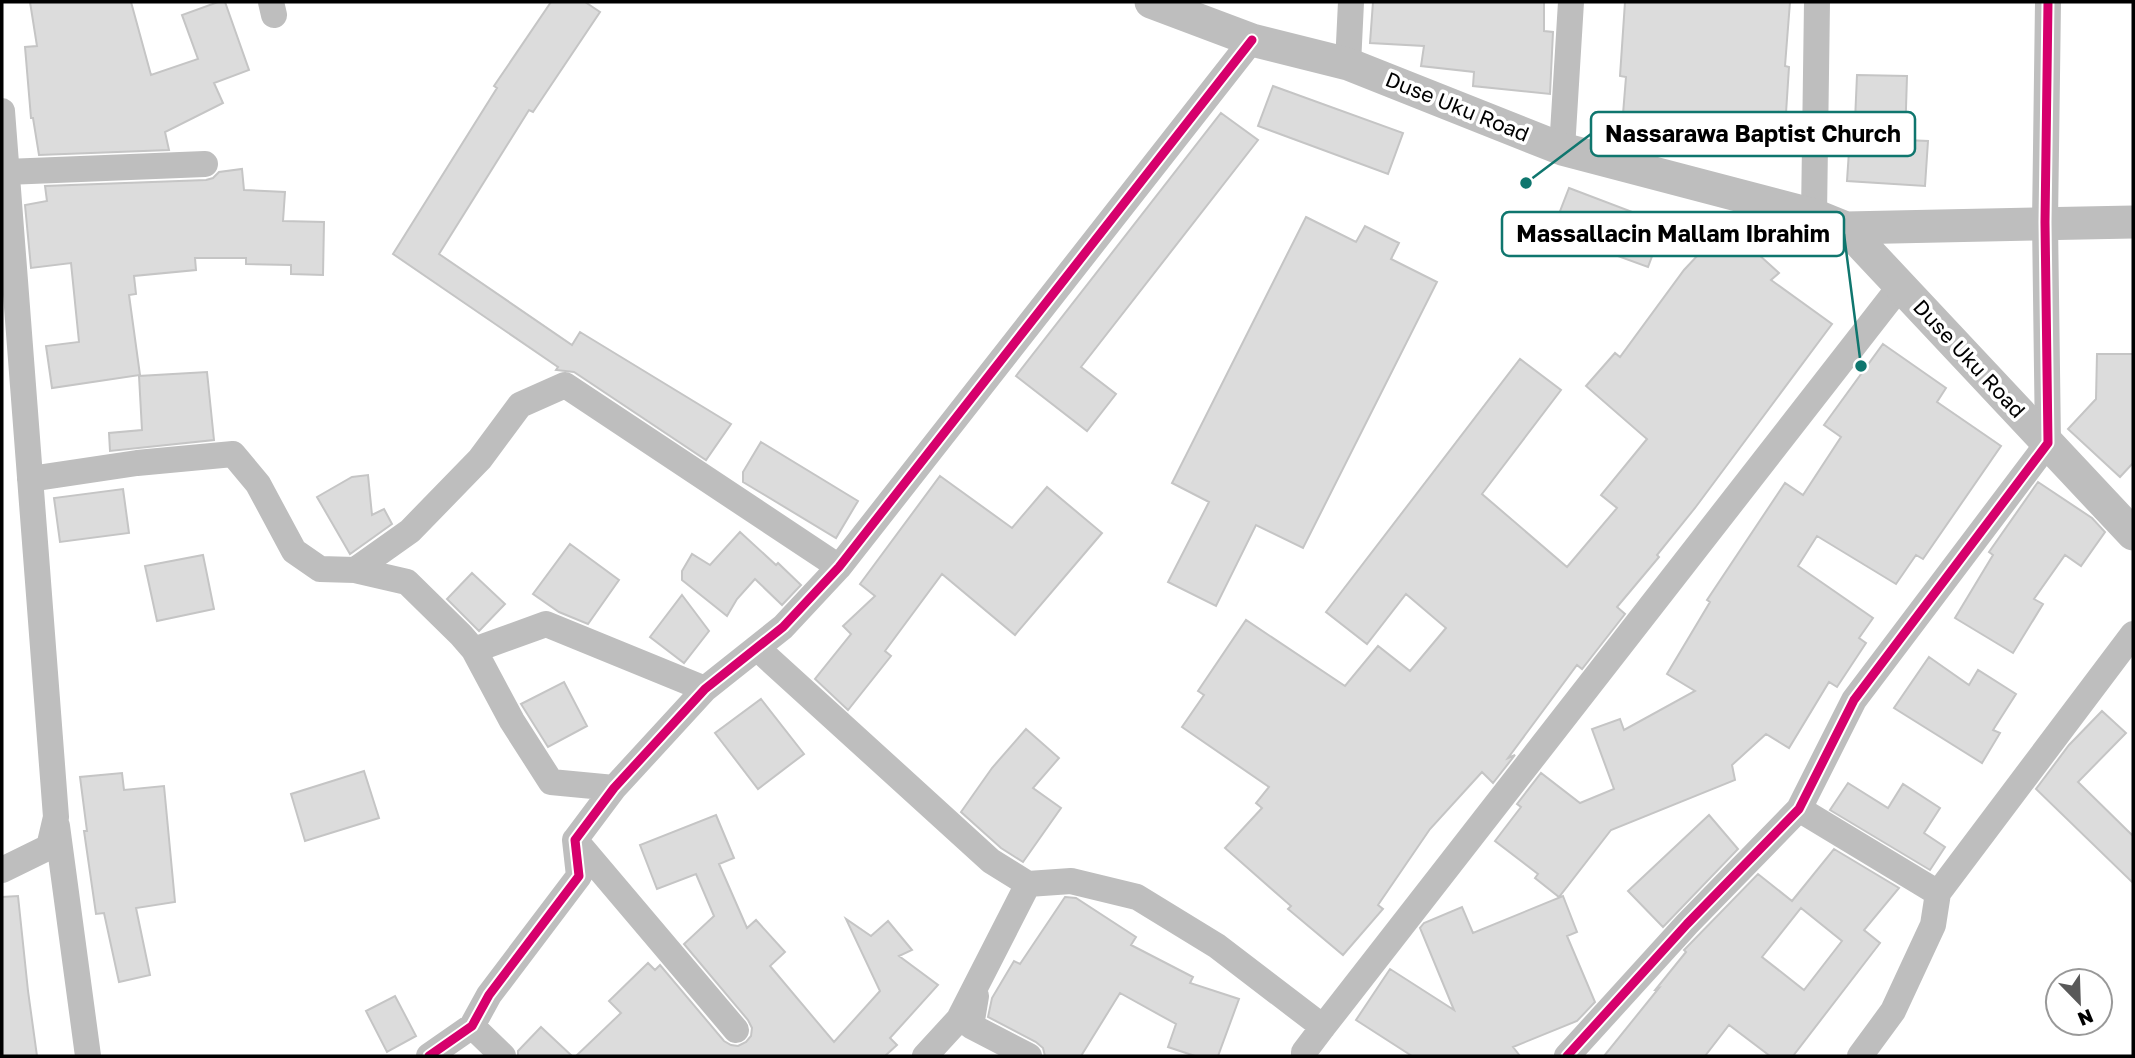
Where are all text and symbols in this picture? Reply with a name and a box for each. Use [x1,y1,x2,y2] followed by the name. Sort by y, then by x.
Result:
[1382,65,1533,147] street label: Duse Uku Road
[1591,112,1915,156] callout: Nassarawa Baptist Church
[1605,119,1901,147] text: Nassarawa Baptist Church
[1502,212,1844,256] callout: Massallacin Mallam Ibrahim
[1516,219,1830,247] text: Massallacin Mallam Ibrahim
[1908,294,2031,423] street label: Duse Uku Road
[2044,967,2114,1037] north arrow
[2075,1005,2097,1032] text: N

